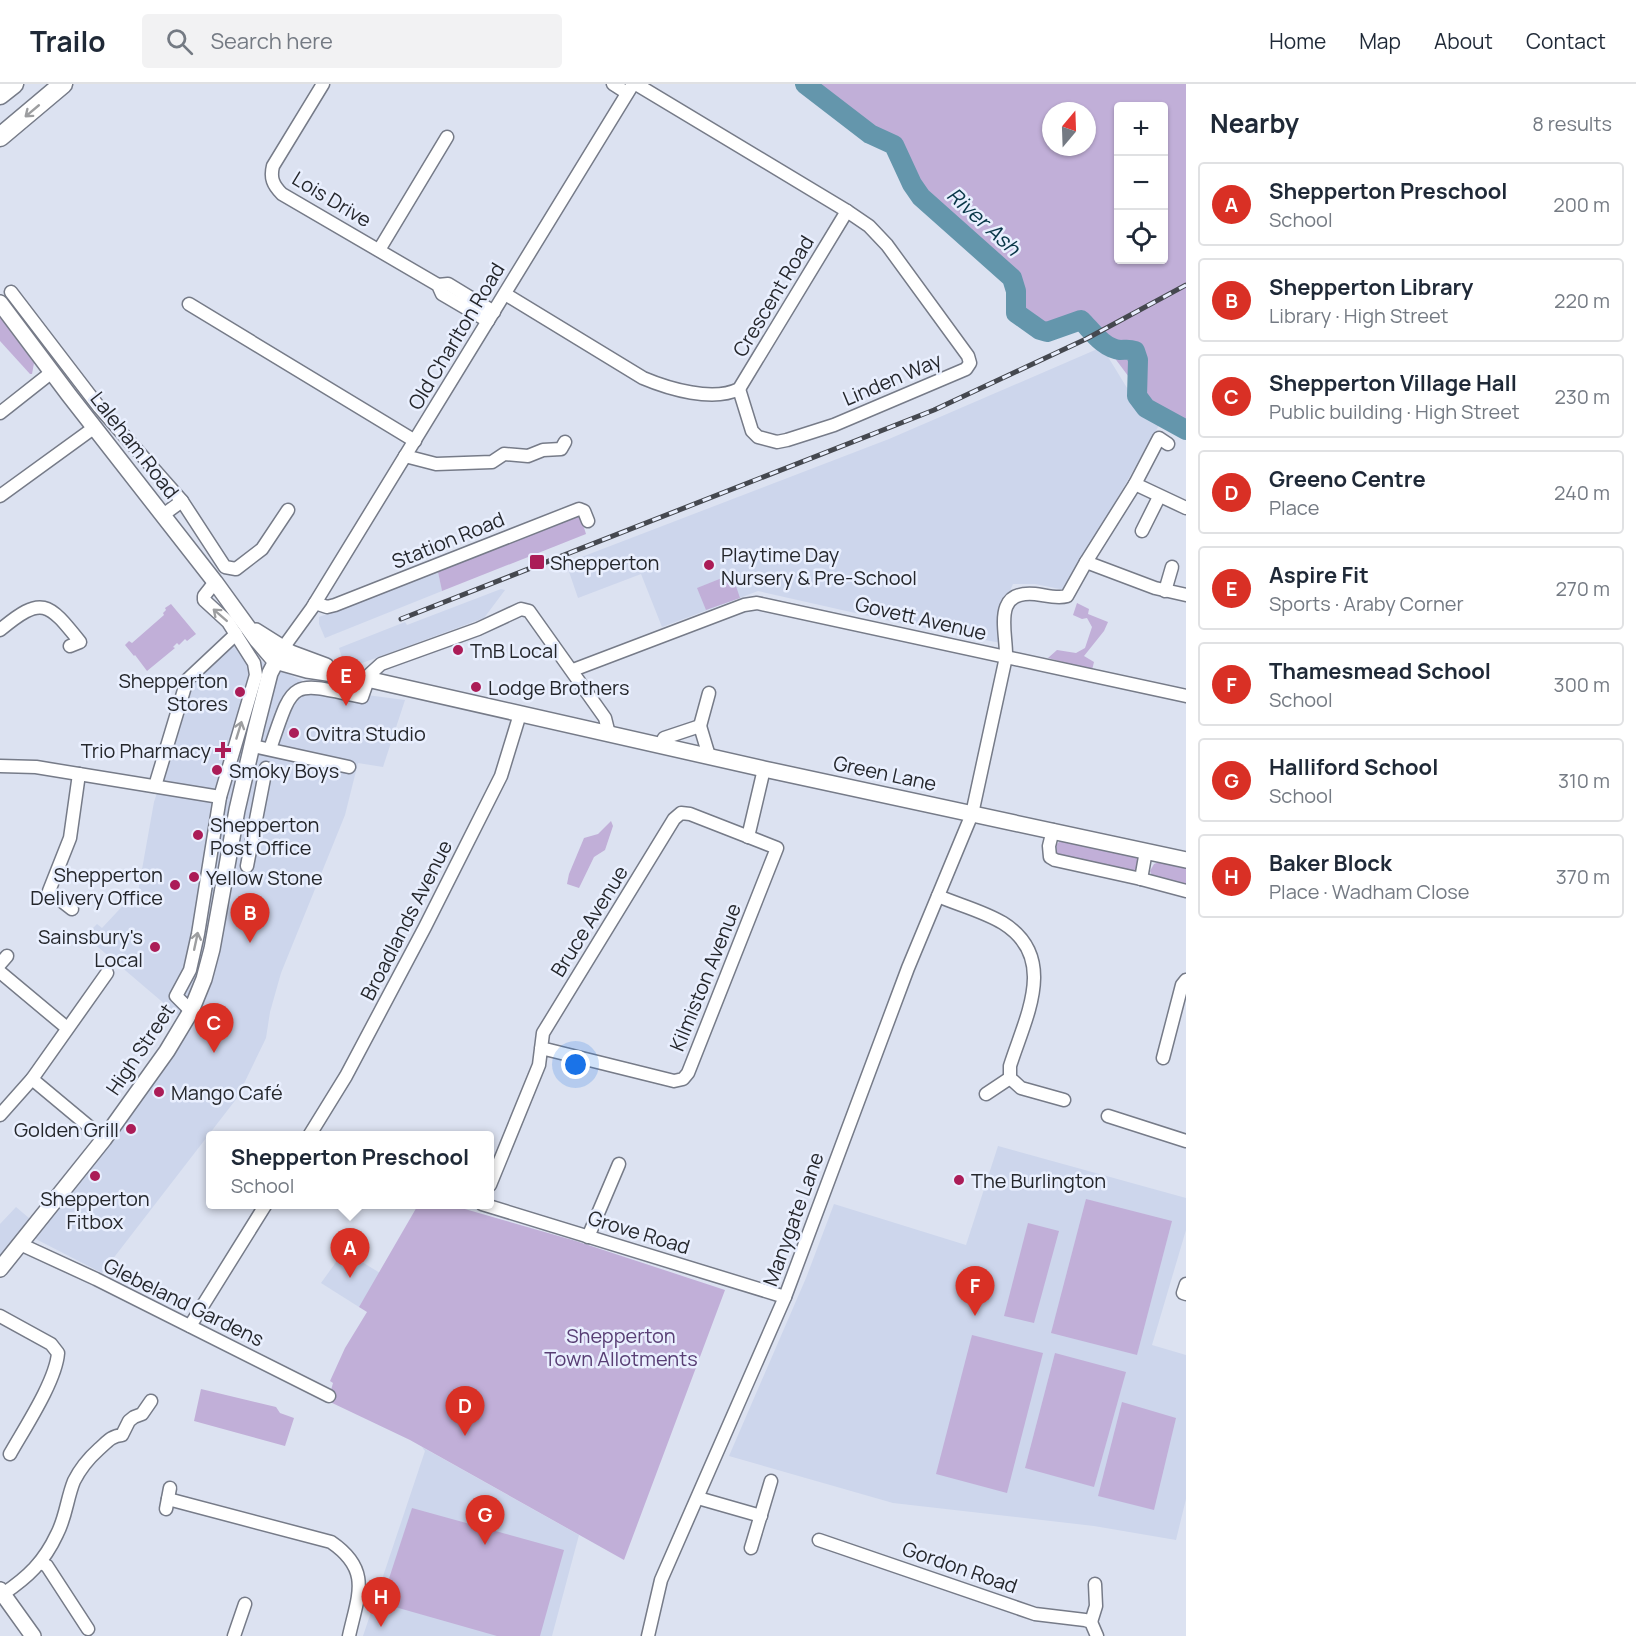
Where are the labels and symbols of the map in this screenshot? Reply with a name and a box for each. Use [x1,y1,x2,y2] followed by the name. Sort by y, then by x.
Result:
[1042,102,1096,156] north arrow
[24,104,40,117] one-way arrow
[287,165,377,233] street label: Lois Drive
[941,181,1028,262] water label: River Ash
[726,230,820,362] street label: Crescent Road
[401,258,511,414] street label: Old Charlton Road
[839,346,946,412] street label: Linden Way
[85,386,185,504] street label: Laleham Road
[388,505,508,575] street label: Station Road
[721,541,917,591] place label: Playtime Day Nursery & Pre-School
[550,549,660,576] place label: Shepperton
[528,553,546,571] marker: Shepperton
[702,558,716,572] marker: Playtime Day Nursery & Pre-School
[853,590,989,646] street label: Govett Avenue
[213,608,228,622] one-way arrow
[470,637,558,664] place label: TnB Local
[451,643,465,657] marker: TnB Local
[326,656,366,706] pin: E
[119,667,228,717] place label: Shepperton Stores
[488,674,629,701] place label: Lodge Brothers
[469,680,483,694] marker: Lodge Brothers
[233,685,247,699] marker: Shepperton Stores
[306,720,426,747] place label: Ovitra Studio
[234,721,245,740] one-way arrow
[287,726,301,740] marker: Ovitra Studio
[81,737,211,764] place label: Trio Pharmacy
[216,743,230,757] marker: Trio Pharmacy
[831,749,939,797] street label: Green Lane
[229,757,339,784] place label: Smoky Boys
[210,763,224,777] marker: Smoky Boys
[210,811,320,861] place label: Shepperton Post Office
[191,828,205,842] marker: Shepperton Post Office
[354,835,458,1005] street label: Broadlands Avenue
[544,860,634,982] street label: Bruce Avenue
[30,861,163,911] place label: Shepperton Delivery Office
[206,864,323,891] place label: Yellow Stone
[187,870,201,884] marker: Yellow Stone
[168,878,182,892] marker: Shepperton Delivery Office
[230,894,270,943] pin: B
[663,899,747,1055] street label: Kilmiston Avenue
[38,923,143,973] place label: Sainsbury's Local
[191,932,202,952] one-way arrow
[148,940,162,954] marker: Sainsbury's Local
[99,998,181,1100] street label: High Street
[194,1004,234,1053] pin: C
[561,1050,590,1079] your location
[171,1079,283,1106] place label: Mango Café
[152,1085,166,1099] marker: Mango Café
[14,1116,119,1143] place label: Golden Grill
[124,1122,138,1136] marker: Golden Grill
[756,1148,830,1290] street label: Manygate Lane
[971,1167,1106,1194] place label: The Burlington
[88,1169,102,1183] marker: Shepperton Fitbox
[952,1173,966,1187] marker: The Burlington
[40,1185,150,1235] place label: Shepperton Fitbox
[585,1204,693,1260] street label: Grove Road
[330,1228,370,1278] pin: A
[99,1251,269,1353] street label: Glebeland Gardens
[956,1266,994,1316] pin: F
[544,1322,698,1372] park label: Shepperton Town Allotments
[446,1386,484,1436] pin: D
[466,1496,504,1545] pin: G
[899,1535,1021,1599] street label: Gordon Road
[362,1578,400,1627] pin: H

